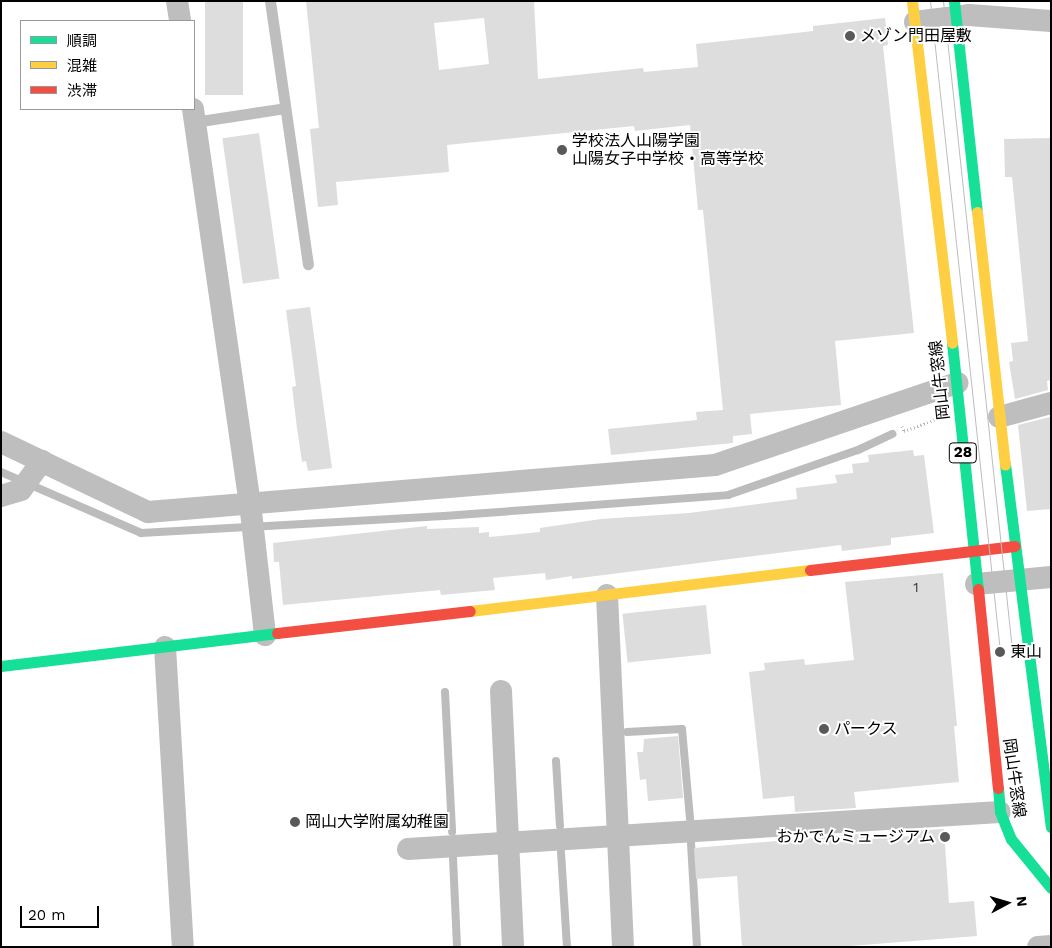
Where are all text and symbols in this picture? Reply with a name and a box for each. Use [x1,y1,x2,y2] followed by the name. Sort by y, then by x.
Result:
[20,20,195,110] legend
[860,26,972,46] place label: メゾン門田屋敷
[844,30,856,42] marker: メゾン門田屋敷
[67,32,97,50] text: 順調
[67,57,97,75] text: 混雑
[67,82,97,100] text: 渋滞
[572,131,764,169] place label: 学校法人山陽学園 山陽女子中学校・高等学校
[556,144,568,156] marker: 学校法人山陽学園 山陽女子中学校・高等学校
[926,339,954,421] street label: 岡山牛窓線
[948,440,978,466] road number: 28
[913,579,919,595] house number: 1
[1010,642,1042,662] place label: 東山
[994,646,1006,658] marker: 東山
[834,719,898,739] place label: パークス
[818,723,830,735] marker: パークス
[999,737,1029,819] street label: 岡山牛窓線
[305,812,449,832] place label: 岡山大学附属幼稚園
[289,816,301,828] marker: 岡山大学附属幼稚園
[775,827,935,847] place label: おかでんミュージアム
[939,831,951,843] marker: おかでんミュージアム
[982,878,1032,928] north arrow
[1013,895,1030,907] text: N
[22,896,101,928] scale bar
[28,906,66,924] text: 20 m

